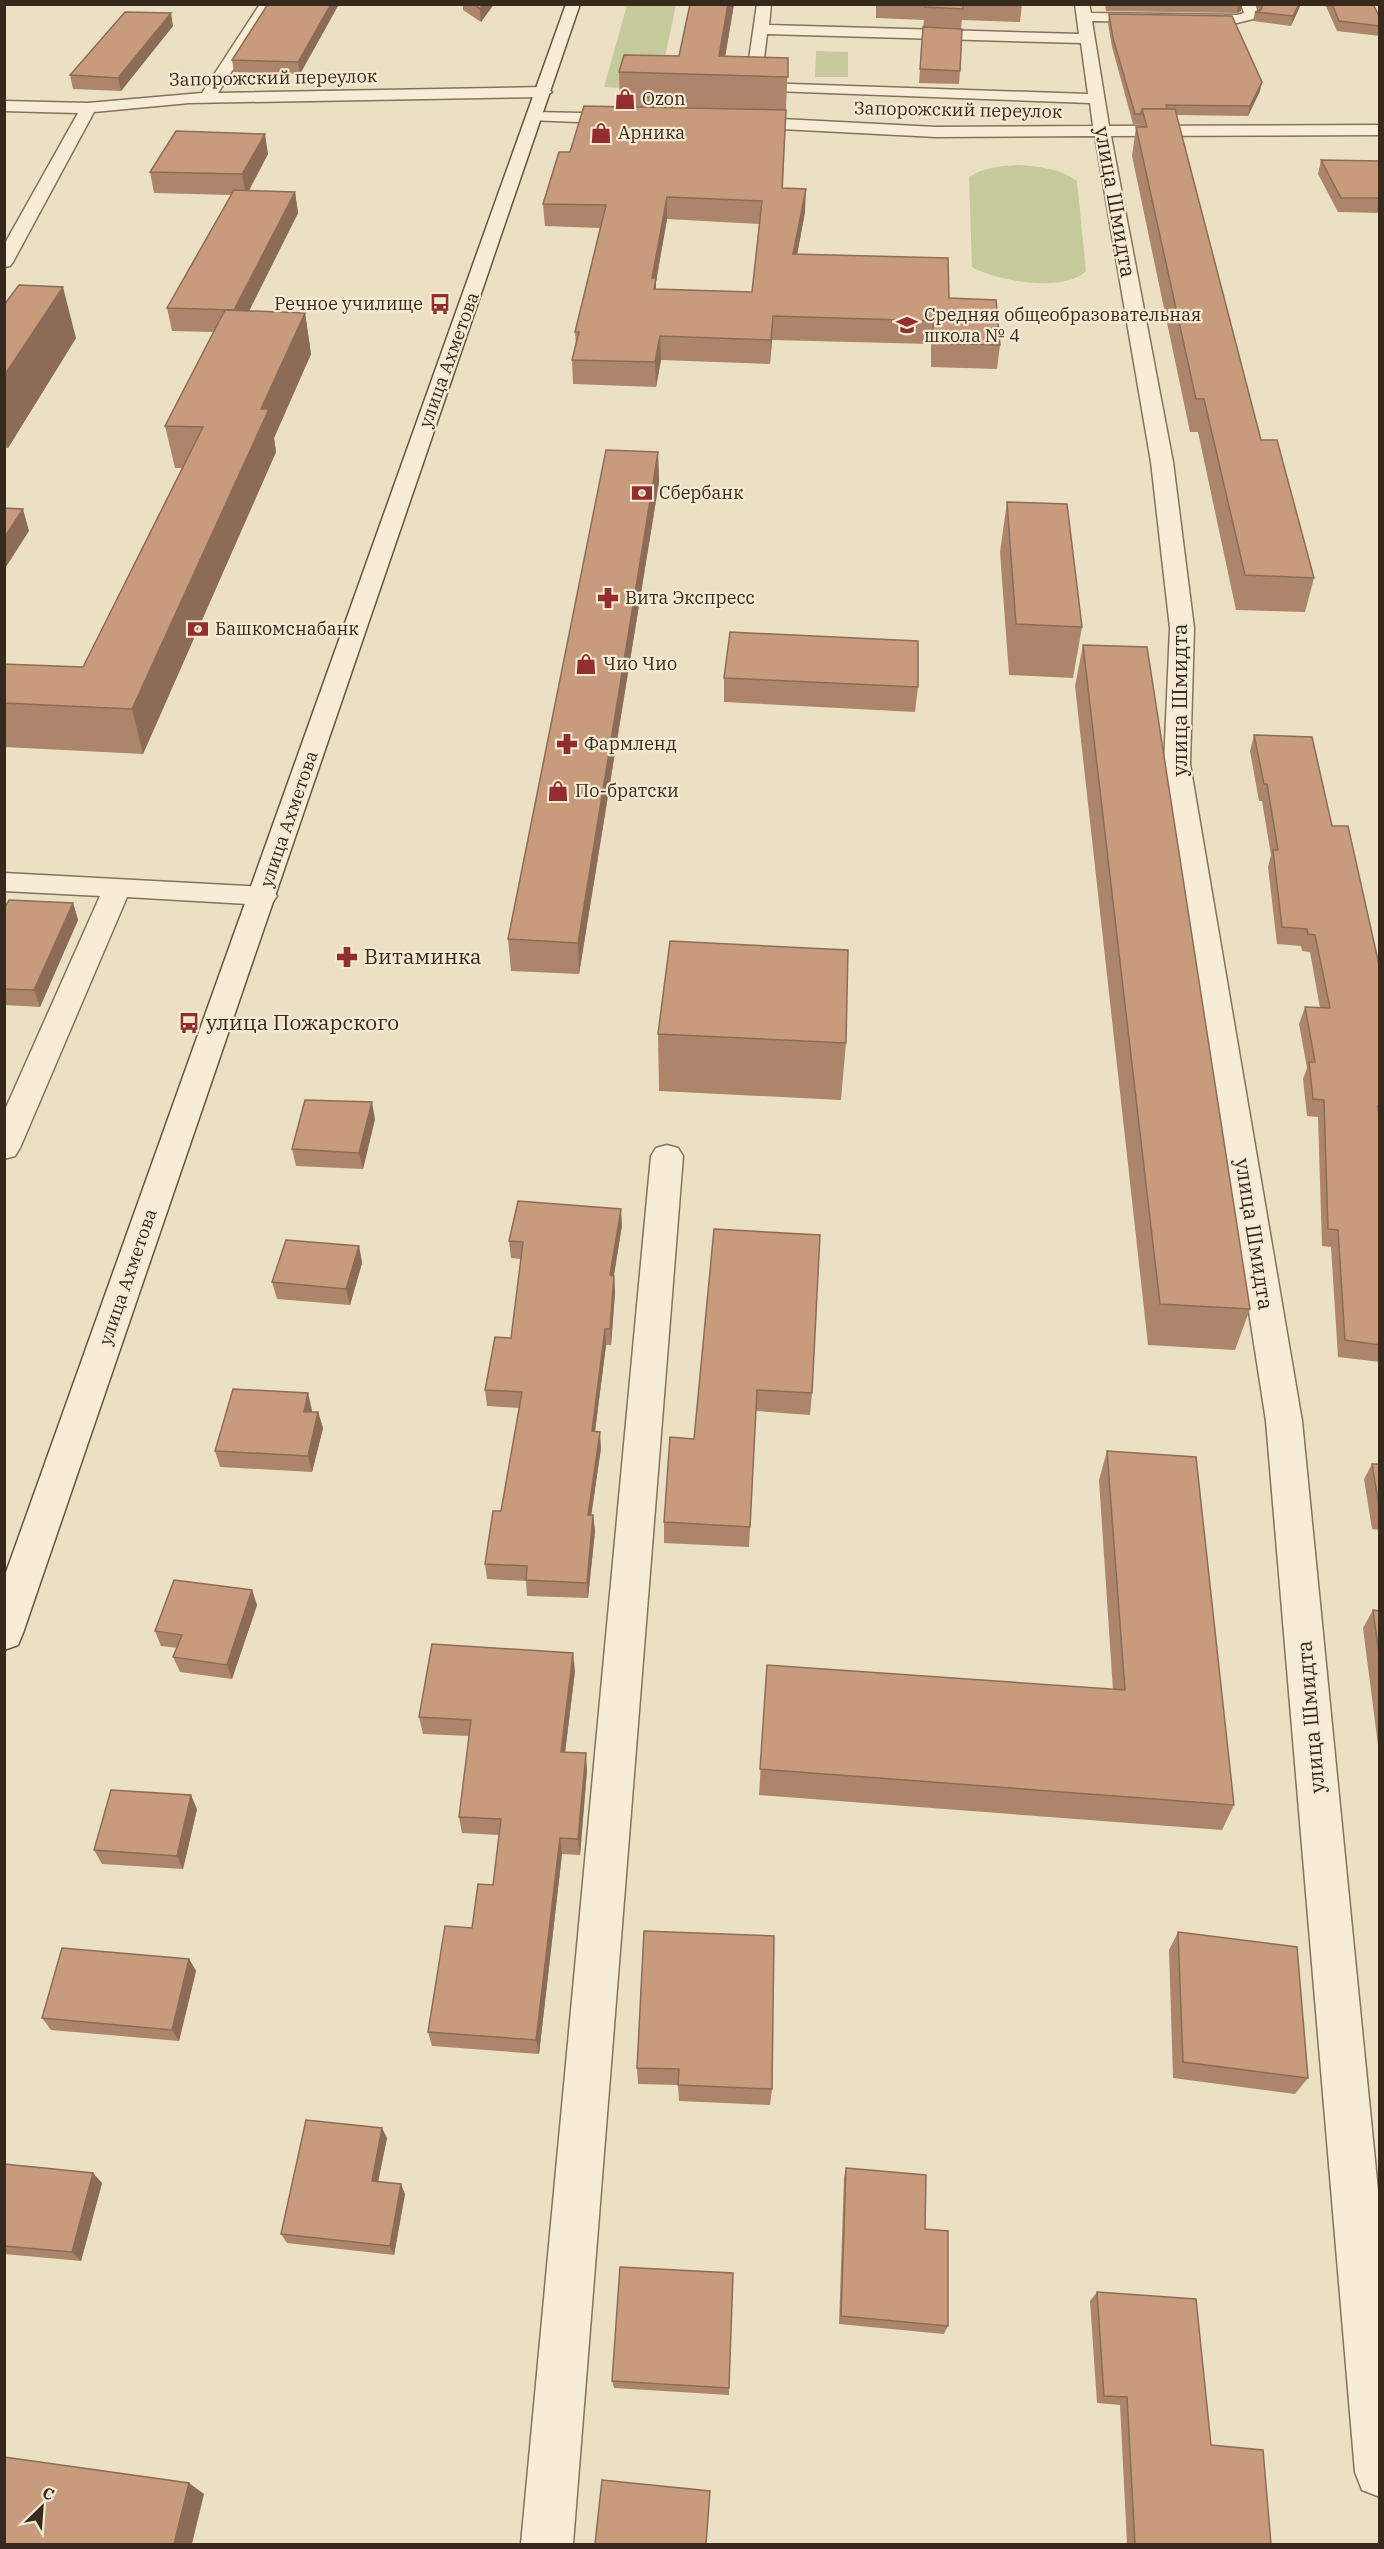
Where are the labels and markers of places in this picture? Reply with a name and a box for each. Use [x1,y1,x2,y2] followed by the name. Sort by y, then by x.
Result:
[613,87,637,111] shop icon: Ozon
[642,87,686,110] place label: Ozon
[589,121,613,145] shop icon: Арника
[618,121,685,144] place label: Арника
[274,292,423,315] place label: Речное училище
[428,292,452,316] bus stop icon: Речное училище
[924,303,1202,347] place label: Средняя общеобразовательная школа № 4
[895,313,919,337] school or university icon: Средняя общеобразовательная школа № 4
[630,481,654,505] bank icon: Сбербанк
[659,481,744,504] place label: Сбербанк
[596,586,620,610] pharmacy icon: Вита Экспресс
[625,586,755,609] place label: Вита Экспресс
[186,617,210,641] bank icon: Башкомснабанк
[215,617,359,640] place label: Башкомснабанк
[574,652,598,676] shop icon: Чио Чио
[603,652,677,675] place label: Чио Чио
[555,732,579,756] pharmacy icon: Фармленд
[584,732,677,755] place label: Фармленд
[546,779,570,803] shop icon: По-братски
[575,779,679,802] place label: По-братски
[364,942,482,970] place label: Витаминка
[335,945,359,969] pharmacy icon: Витаминка
[206,1008,399,1036] place label: улица Пожарского
[177,1011,201,1035] bus stop icon: улица Пожарского

